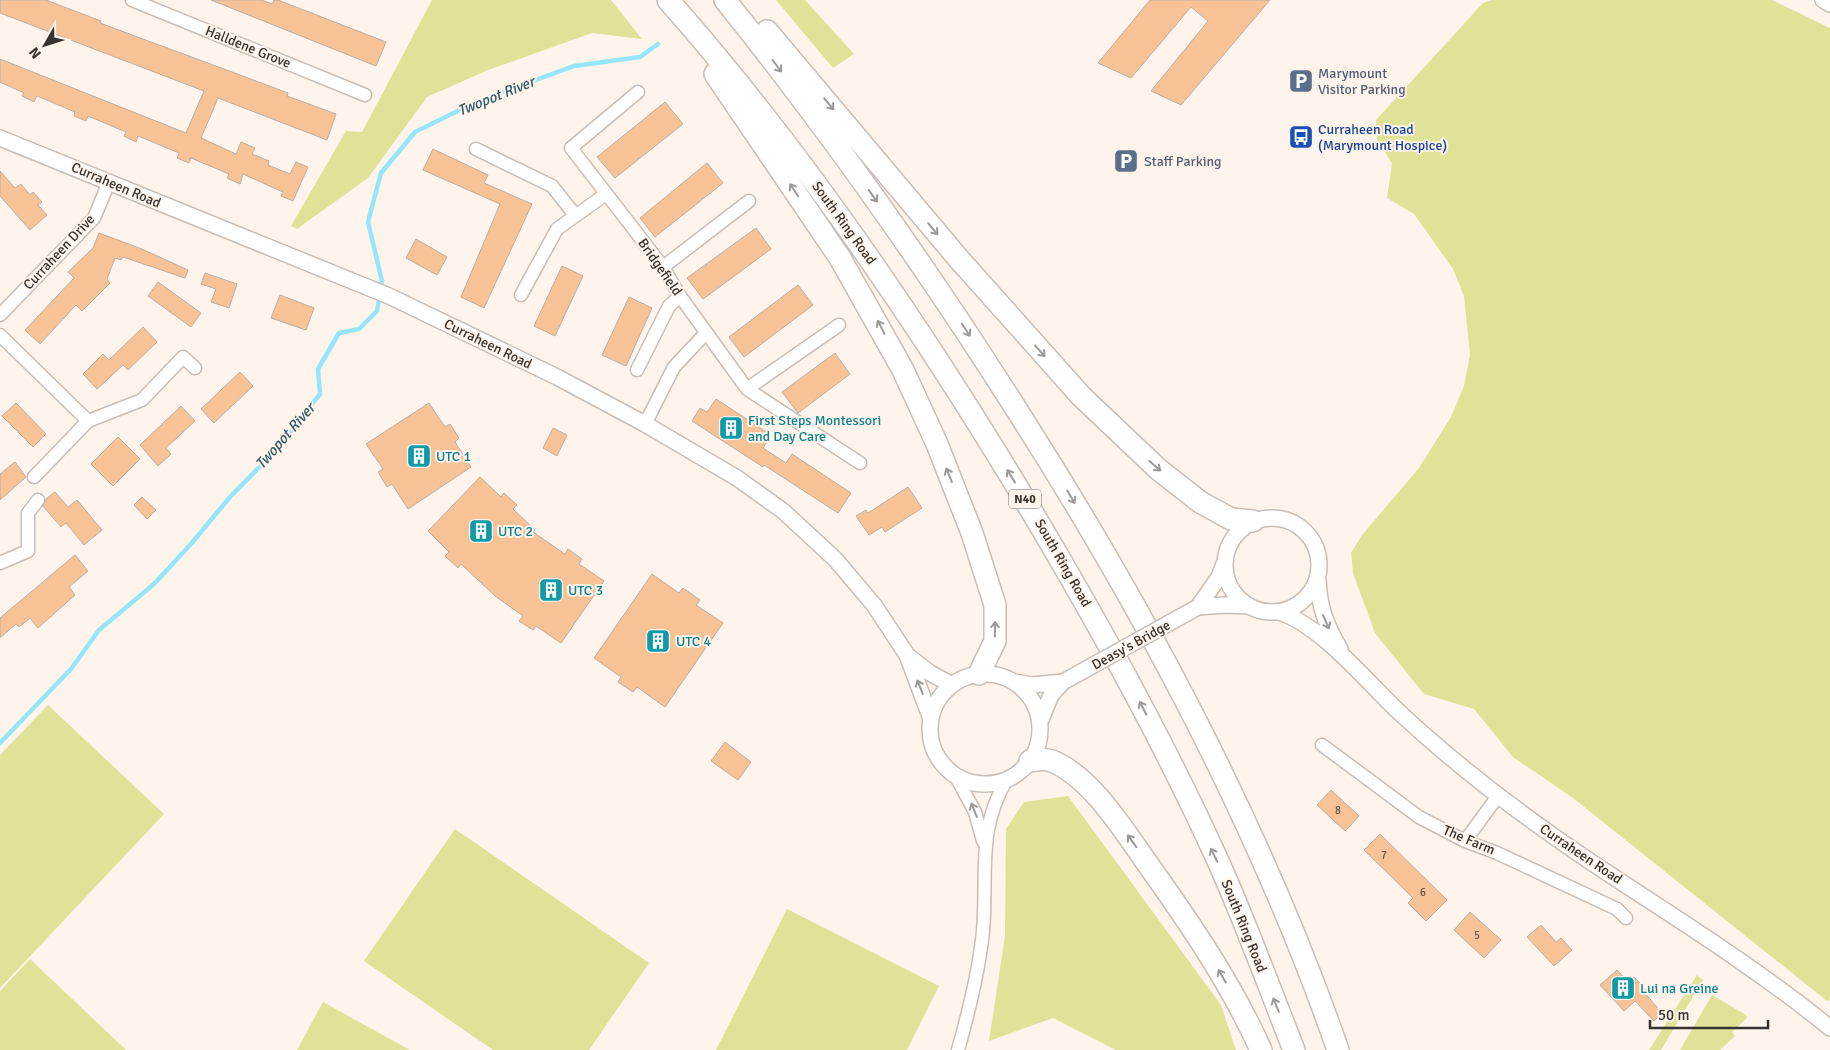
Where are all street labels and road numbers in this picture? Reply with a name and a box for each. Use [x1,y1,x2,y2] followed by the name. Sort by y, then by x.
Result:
[203,22,293,72] street label: Halldene Grove
[69,158,163,212] street label: Curraheen Road
[808,178,880,268] street label: South Ring Road
[20,211,98,293] street label: Curraheen Drive
[634,235,686,299] street label: Bridgefield
[441,315,535,373] street label: Curraheen Road
[1009,489,1041,508] road number: N40
[1031,516,1095,610] street label: South Ring Road
[1089,616,1173,674] street label: Deasy's Bridge
[1537,820,1625,888] street label: Curraheen Road
[1440,821,1498,859] street label: The Farm
[1218,877,1270,975] street label: South Ring Road

